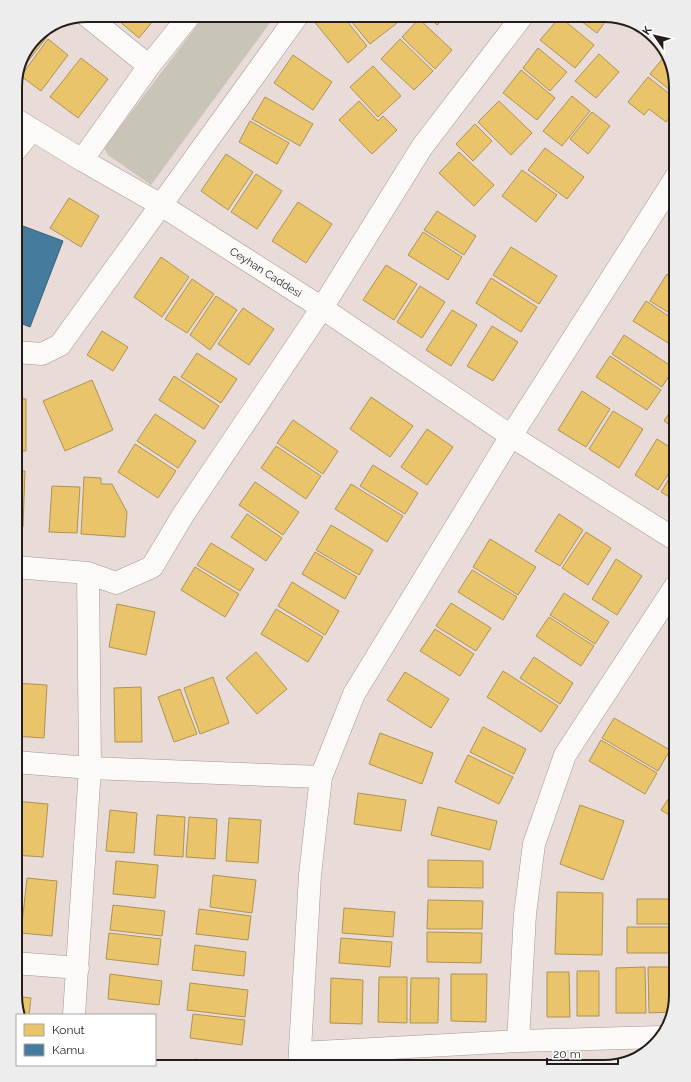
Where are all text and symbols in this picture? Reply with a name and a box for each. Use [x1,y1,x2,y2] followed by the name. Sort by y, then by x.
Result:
[635,16,675,56] north arrow
[640,23,655,37] text: K
[227,244,304,300] street label: Ceyhan Caddesi
[16,1014,156,1066] legend
[52,1023,85,1037] text: Konut
[547,1040,618,1066] scale bar
[52,1043,84,1057] text: Kamu
[553,1047,581,1061] text: 20 m

